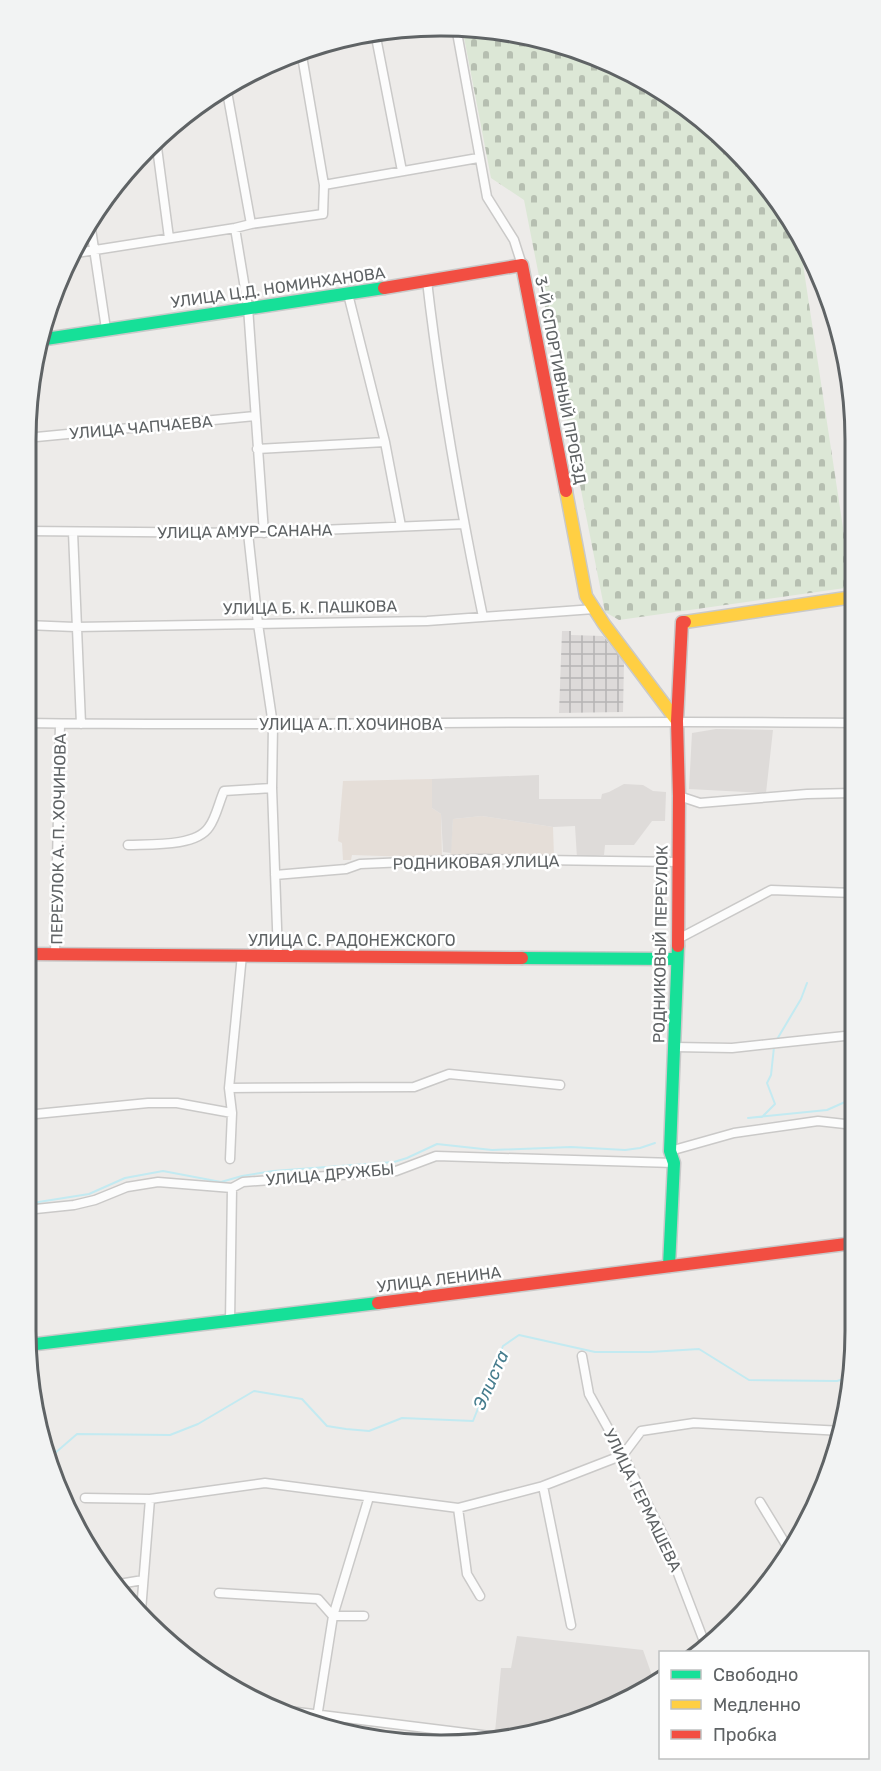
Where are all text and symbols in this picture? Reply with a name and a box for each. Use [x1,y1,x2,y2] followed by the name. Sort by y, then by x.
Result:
[170,263,387,312] street label: УЛИЦА Ц.Д. НОМИНХАНОВА
[531,274,590,486] street label: 3-Й СПОРТИВНЫЙ ПРОЕЗД
[69,412,214,443] street label: УЛИЦА ЧАПЧАЕВА
[157,520,333,543] street label: УЛИЦА АМУР-САНАНА
[223,596,398,619] street label: УЛИЦА Б. К. ПАШКОВА
[259,715,443,734] street label: УЛИЦА А. П. ХОЧИНОВА
[47,733,70,945] street label: ПЕРЕУЛОК А. П. ХОЧИНОВА
[649,845,672,1043] street label: РОДНИКОВЫЙ ПЕРЕУЛОК
[393,852,560,873] street label: РОДНИКОВАЯ УЛИЦА
[248,931,456,950] street label: УЛИЦА С. РАДОНЕЖСКОГО
[265,1159,395,1190] street label: УЛИЦА ДРУЖБЫ
[376,1262,502,1297] street label: УЛИЦА ЛЕНИНА
[468,1347,514,1413] water label: Элиста
[600,1426,686,1575] street label: УЛИЦА ГЕРМАШЕВА
[659,1651,869,1759] legend
[713,1664,798,1686] text: Свободно
[713,1694,801,1716] text: Медленно
[713,1724,777,1746] text: Пробка

